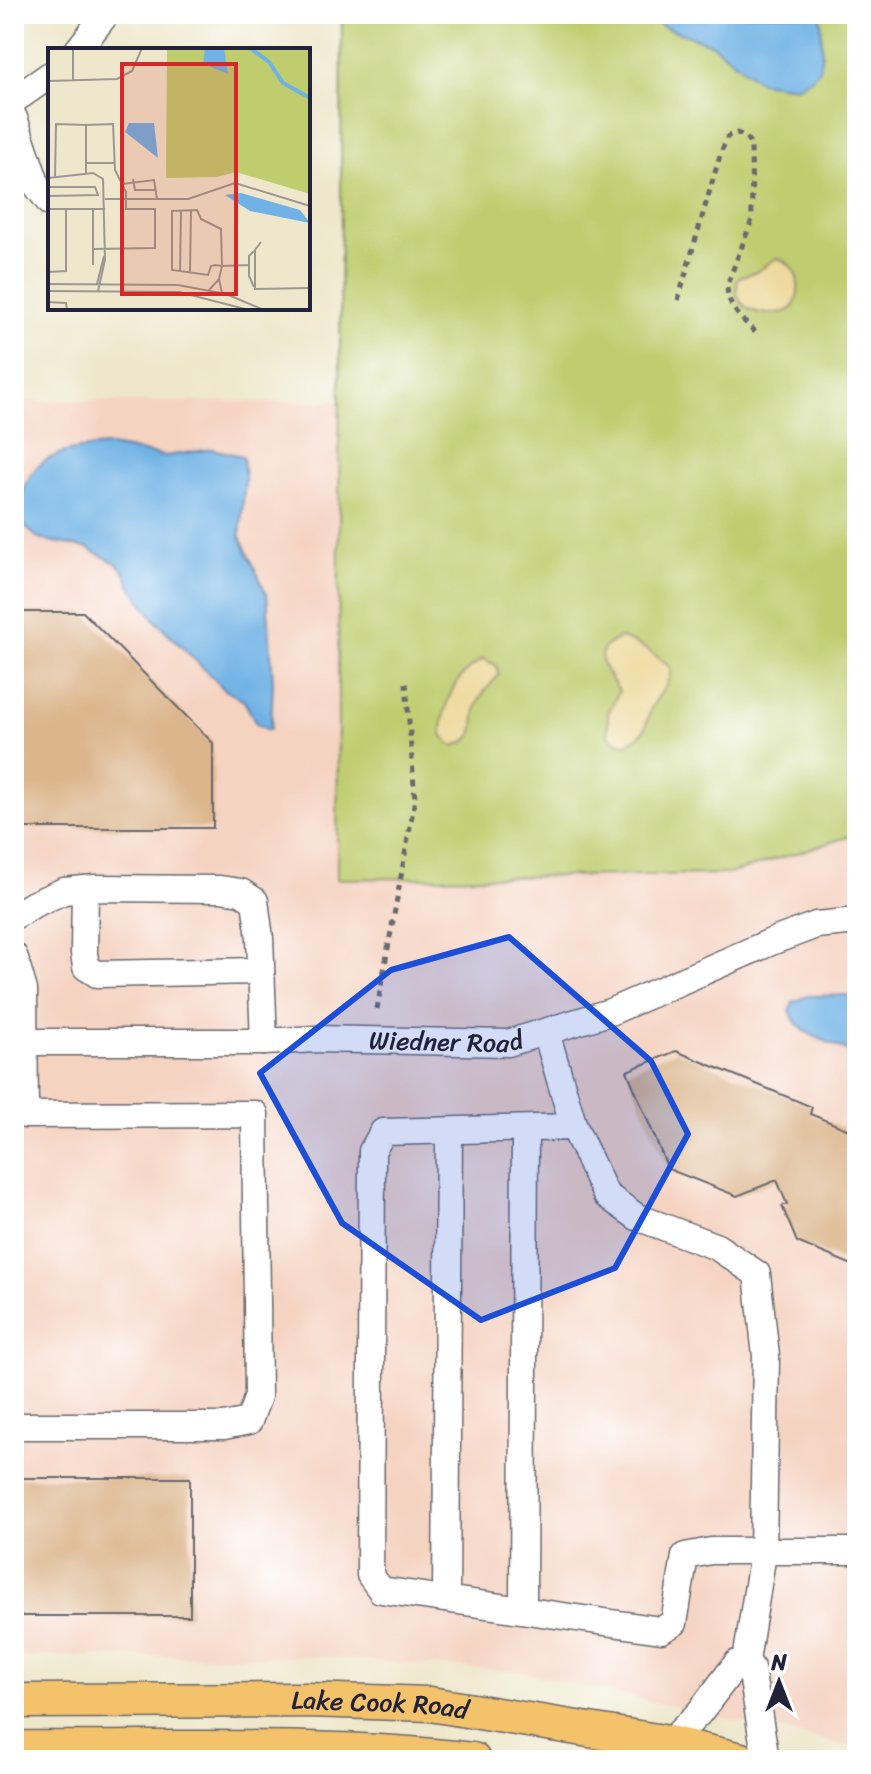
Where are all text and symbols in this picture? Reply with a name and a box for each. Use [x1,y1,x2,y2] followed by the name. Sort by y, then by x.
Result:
[48,48,310,310] inset map
[368,1016,531,1066] street label: Wiedner Road
[739,1642,819,1722] north arrow
[770,1643,787,1682] text: N
[291,1677,474,1733] street label: Lake Cook Road

